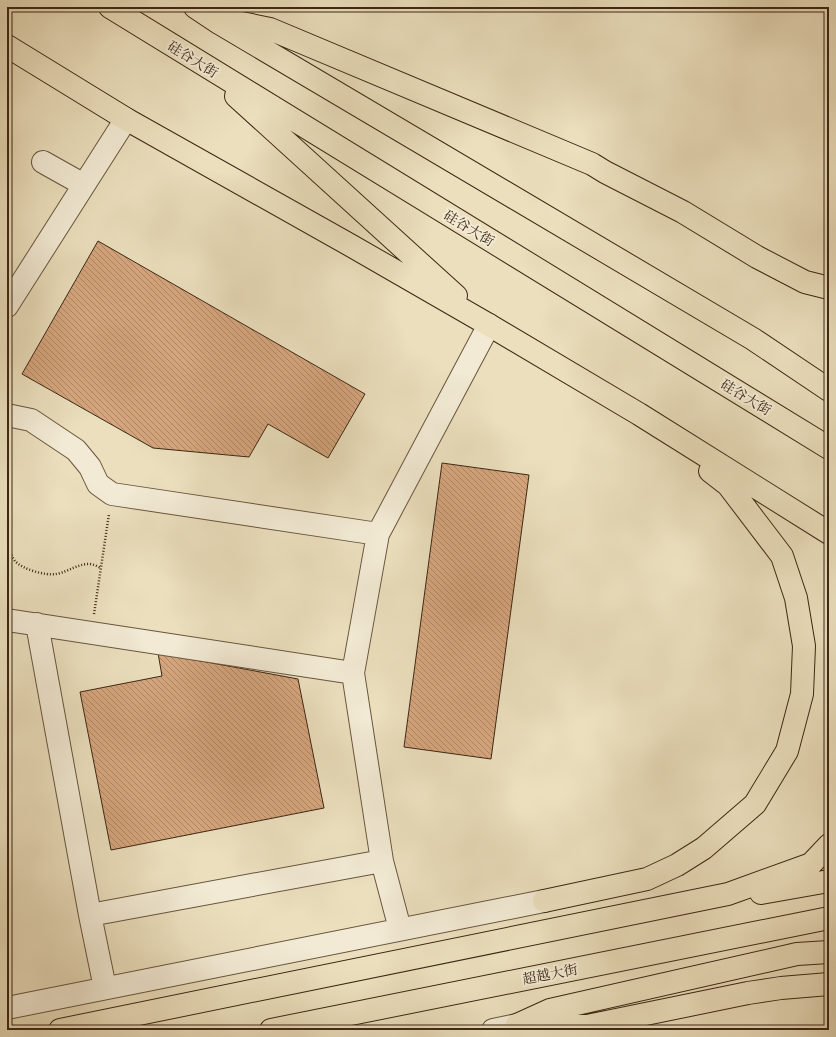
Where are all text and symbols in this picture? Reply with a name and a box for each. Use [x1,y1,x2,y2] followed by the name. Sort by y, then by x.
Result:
[164,37,221,81] street label: 硅谷大街
[440,207,497,250] street label: 硅谷大街
[717,376,774,419] street label: 硅谷大街
[521,961,579,988] street label: 超越大街

